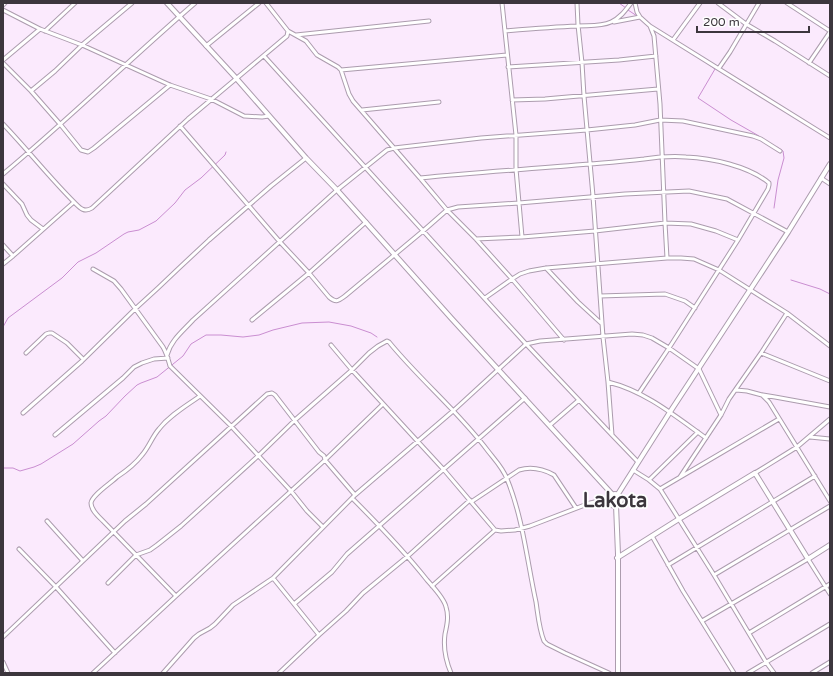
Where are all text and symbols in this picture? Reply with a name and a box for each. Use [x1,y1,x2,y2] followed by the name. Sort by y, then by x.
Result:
[697,8,809,34] scale bar
[703,15,740,29] text: 200 m
[583,489,647,513] district label: Lakota

